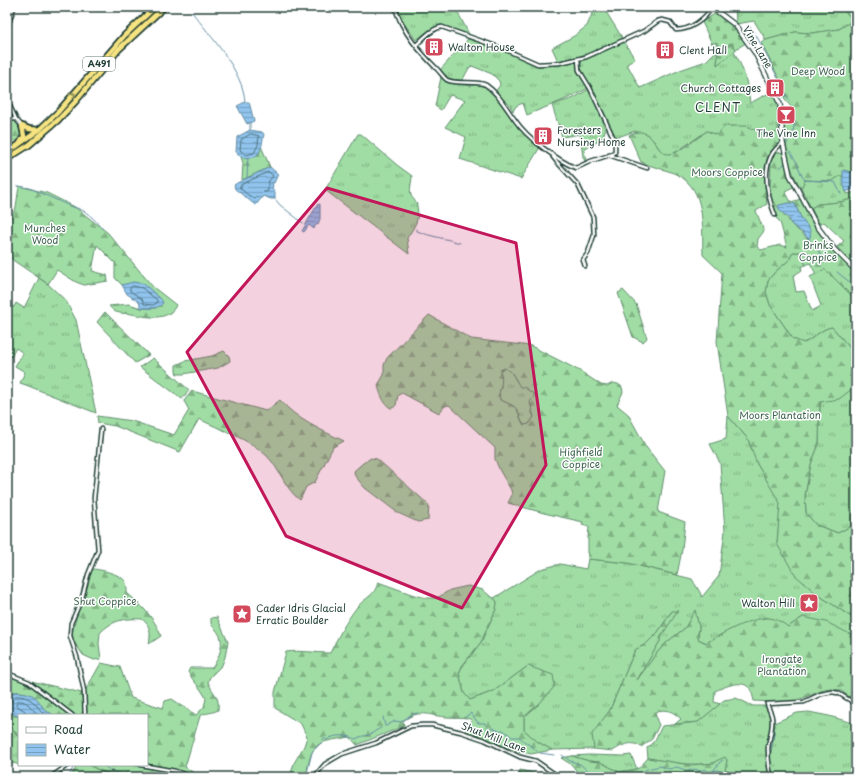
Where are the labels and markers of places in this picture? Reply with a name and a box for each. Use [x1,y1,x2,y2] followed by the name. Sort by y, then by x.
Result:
[423,36,445,58] building icon: Walton House
[448,39,516,54] place label: Walton House
[654,39,676,61] building icon: Clent Hall
[679,42,727,57] place label: Clent Hall
[764,77,786,99] building icon: Church Cottages
[681,80,761,95] place label: Church Cottages
[775,104,797,126] bar icon: The Vine Inn
[557,122,626,149] place label: Foresters Nursing Home
[532,125,554,147] building icon: Foresters Nursing Home
[756,125,816,140] place label: The Vine Inn
[798,592,820,614] place icon: Walton Hill
[741,595,795,610] place label: Walton Hill
[256,600,346,627] place label: Cader Idris Glacial Erratic Boulder
[231,603,253,625] place icon: Cader Idris Glacial Erratic Boulder

